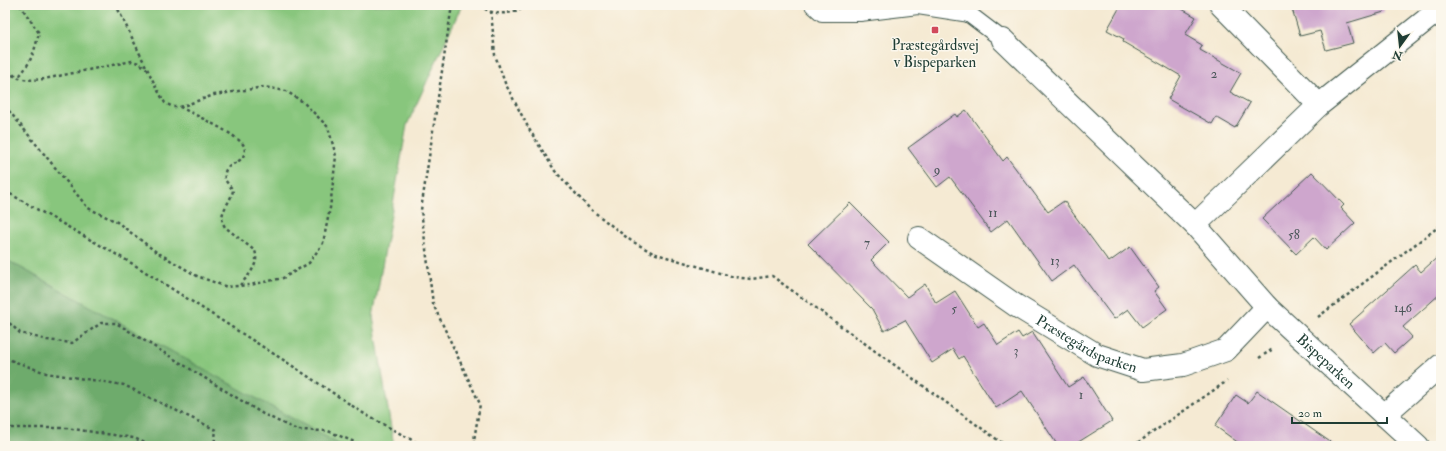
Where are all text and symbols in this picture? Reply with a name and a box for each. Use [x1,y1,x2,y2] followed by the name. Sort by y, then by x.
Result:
[930,25,940,35] marker: Præstegårdsvej v Bispeparken
[1380,26,1420,66] north arrow
[891,36,979,73] place label: Præstegårdsvej v Bispeparken
[1390,47,1405,63] text: N
[1211,66,1218,82] house number: 2
[933,162,940,178] house number: 9
[988,205,998,221] house number: 11
[1288,227,1300,243] house number: 58
[864,235,870,251] house number: 7
[1050,253,1060,269] house number: 13
[1394,300,1414,316] house number: 146
[951,301,957,317] house number: 5
[1032,311,1140,377] street label: Præstegårdsparken
[1293,330,1360,393] street label: Bispeparken
[1014,343,1019,359] house number: 3
[1079,387,1084,403] house number: 1
[1292,399,1387,425] scale bar
[1298,406,1323,421] text: 20 m

